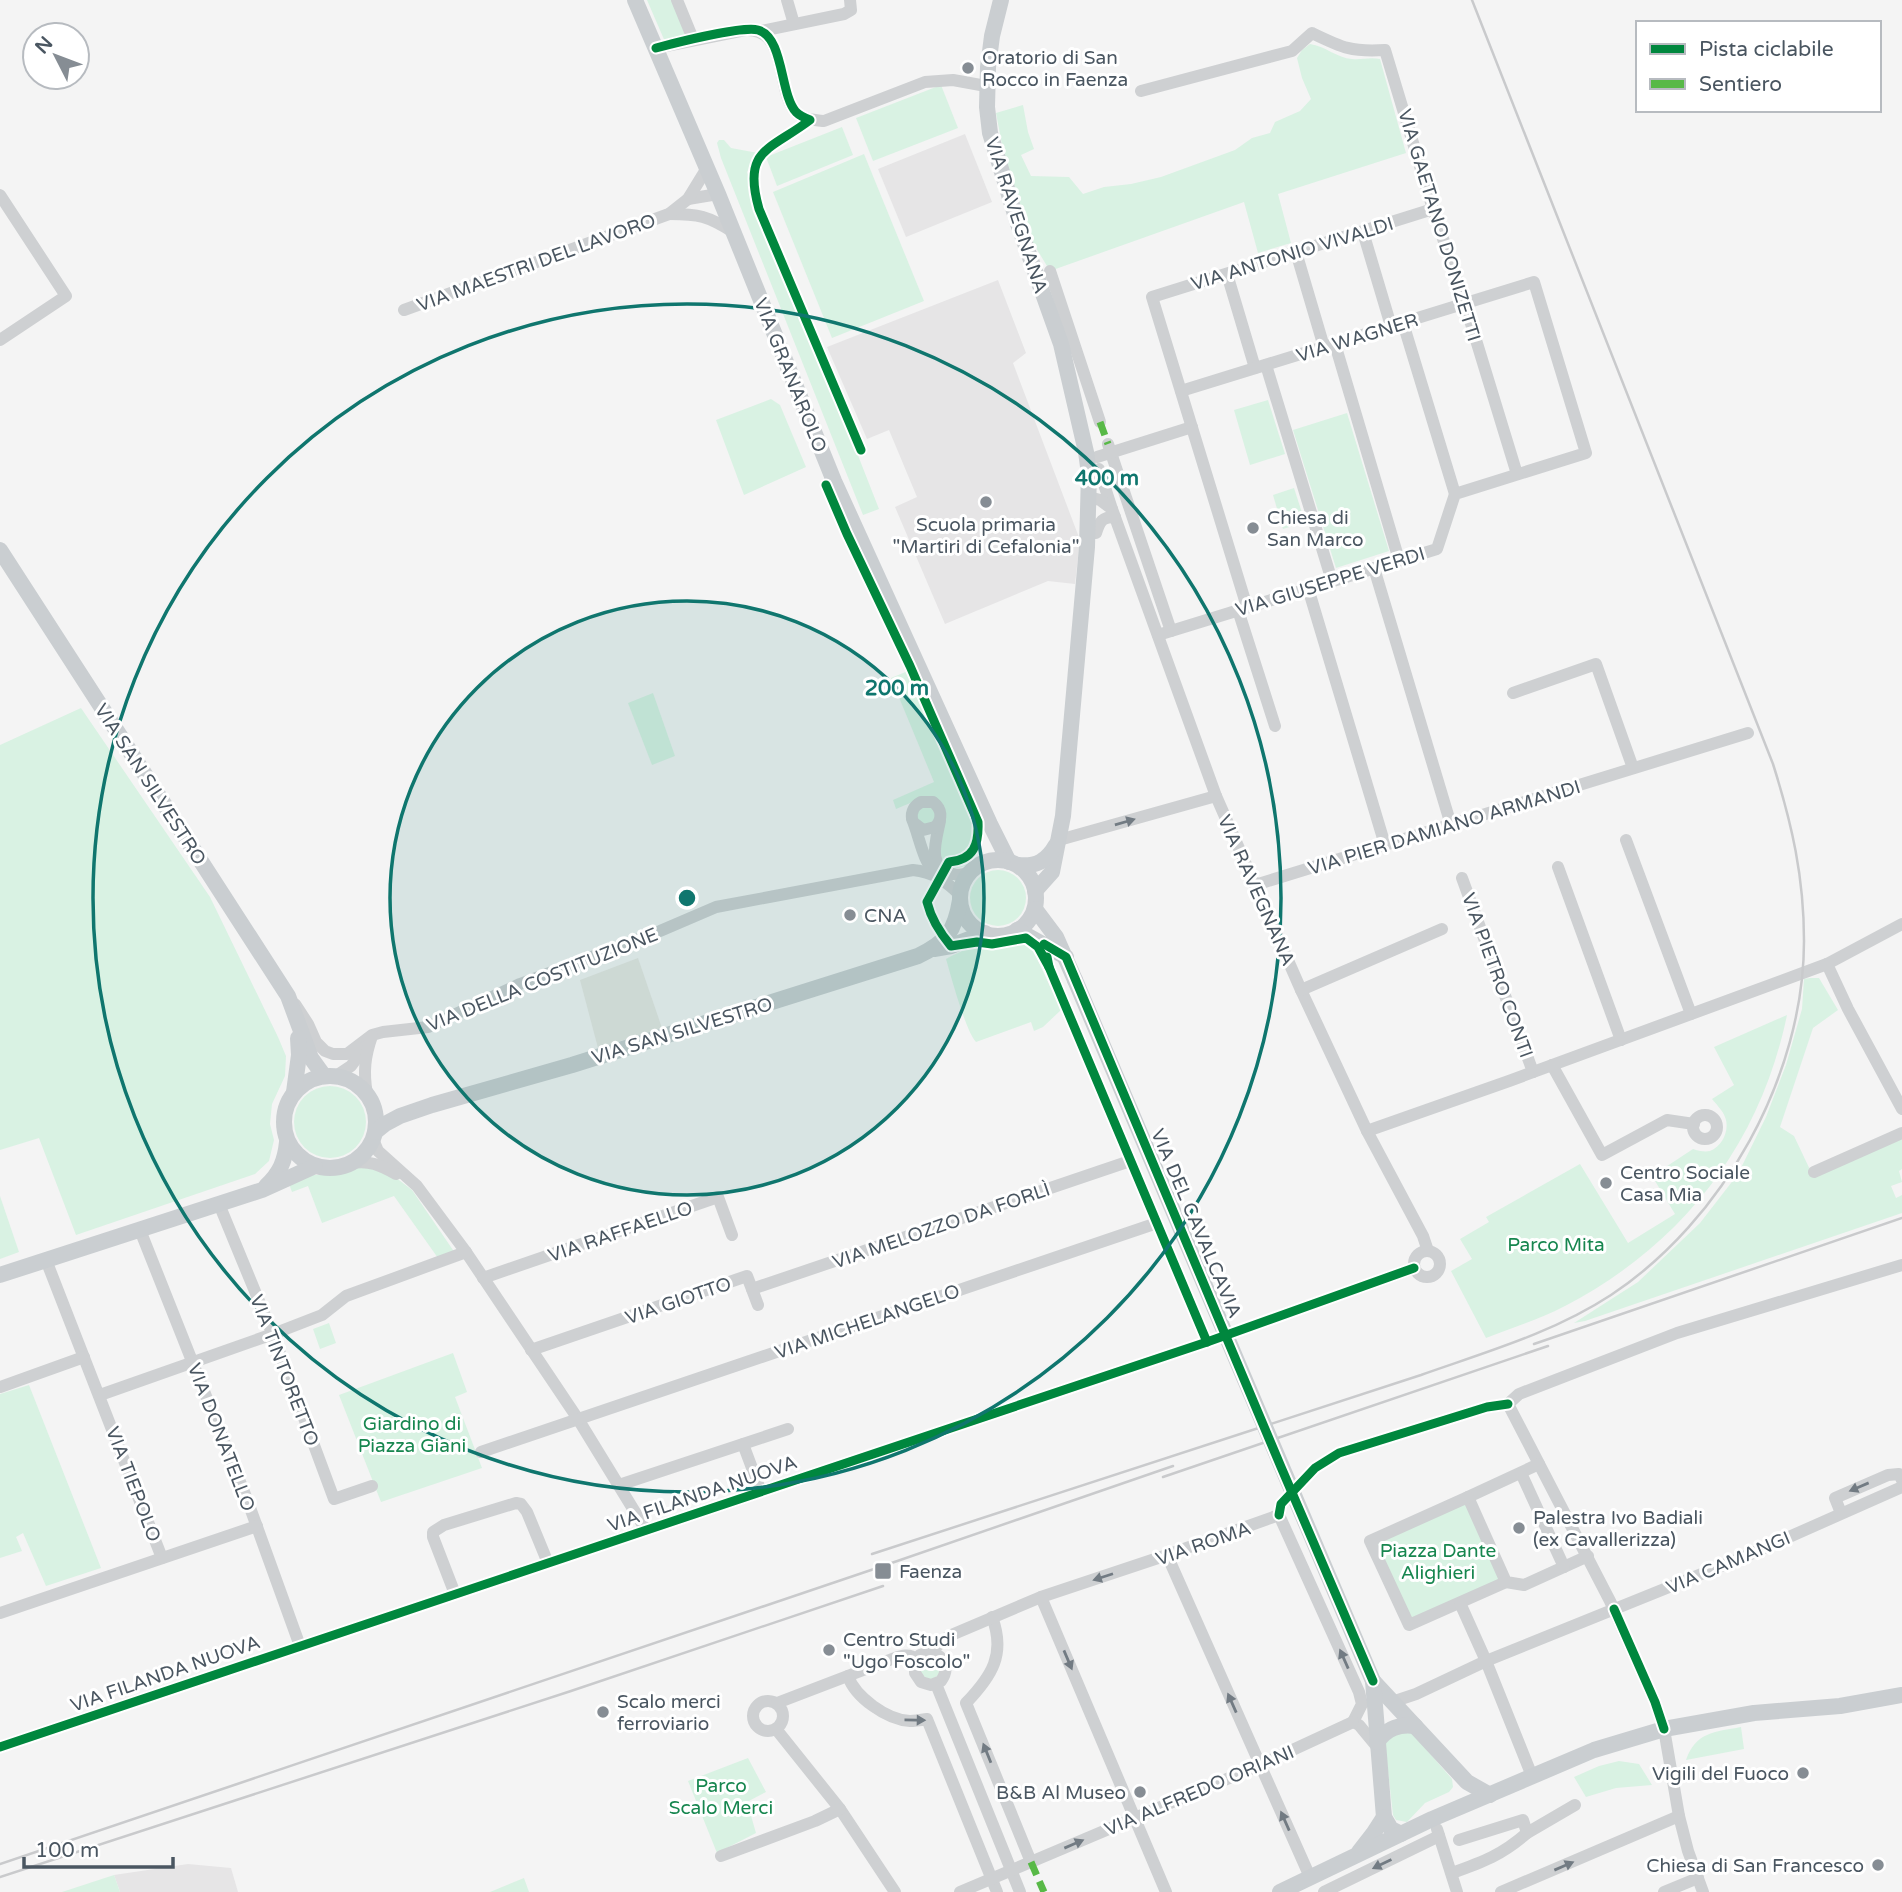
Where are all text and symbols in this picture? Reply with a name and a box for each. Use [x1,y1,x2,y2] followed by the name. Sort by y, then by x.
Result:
[21,21,91,91] north arrow
[1636,21,1881,112] legend
[31,32,57,58] text: N
[1699,37,1834,62] text: Pista ciclabile
[982,47,1128,91] place label: Oratorio di San Rocco in Faenza
[960,60,976,76] marker: Oratorio di San Rocco in Faenza
[1699,72,1782,97] text: Sentiero
[1393,106,1485,344] street label: VIA GAETANO DONIZETTI
[980,134,1052,296] street label: VIA RAVEGNANA
[414,209,659,316] street label: VIA MAESTRI DEL LAVORO
[1188,213,1396,295] street label: VIA ANTONIO VIVALDI
[749,295,831,456] street label: VIA GRANAROLO
[1294,309,1421,367] street label: VIA WAGNER
[1075,466,1139,491] text: 400 m
[978,494,994,510] marker: Scuola primaria "Martiri di Cefalonia"
[1267,507,1364,551] place label: Chiesa di San Marco
[892,514,1080,558] place label: Scuola primaria "Martiri di Cefalonia"
[1245,520,1261,536] marker: Chiesa di San Marco
[1233,543,1428,621] street label: VIA GIUSEPPE VERDI
[865,676,929,701] text: 200 m
[90,700,211,869] street label: VIA SAN SILVESTRO
[1306,776,1583,880] street label: VIA PIER DAMIANO ARMANDI
[1213,811,1299,969] street label: VIA RAVEGNANA
[1114,816,1136,827] one-way arrow
[675,886,699,910] centre of rings
[1457,890,1537,1061] street label: VIA PIETRO CONTI
[864,905,907,927] place label: CNA
[842,907,858,923] marker: CNA
[424,923,661,1036] street label: VIA DELLA COSTITUZIONE
[589,993,775,1069] street label: VIA SAN SILVESTRO
[1146,1126,1246,1321] street label: VIA DEL CAVALCAVIA
[1620,1162,1750,1206] place label: Centro Sociale Casa Mia
[1598,1175,1614,1191] marker: Centro Sociale Casa Mia
[829,1177,1053,1274] street label: VIA MELOZZO DA FORLÌ
[545,1197,695,1267] street label: VIA RAFFAELLO
[1507,1234,1605,1256] park label: Parco Mita
[622,1273,734,1329] street label: VIA GIOTTO
[772,1280,963,1364] street label: VIA MICHELANGELO
[245,1292,323,1449] street label: VIA TINTORETTO
[183,1360,259,1514] street label: VIA DONATELLO
[358,1413,466,1457] park label: Giardino di Piazza Giani
[101,1424,165,1545] street label: VIA TIEPOLO
[605,1451,800,1537] street label: VIA FILANDA NUOVA
[1848,1482,1869,1493] one-way arrow
[1533,1507,1703,1551] place label: Palestra Ivo Badiali (ex Cavallerizza)
[1153,1517,1254,1570] street label: VIA ROMA
[1511,1520,1527,1536] marker: Palestra Ivo Badiali (ex Cavallerizza)
[1663,1527,1794,1599] street label: VIA CAMANGI
[1380,1540,1496,1584] park label: Piazza Dante Alighieri
[873,1561,893,1581] marker: Faenza
[899,1561,962,1583] place label: Faenza
[1092,1572,1113,1583] one-way arrow
[843,1629,970,1673] place label: Centro Studi "Ugo Foscolo"
[68,1631,263,1717] street label: VIA FILANDA NUOVA
[821,1642,837,1658] marker: Centro Studi "Ugo Foscolo"
[1339,1649,1350,1669] one-way arrow
[1062,1650,1073,1671] one-way arrow
[617,1691,721,1735] place label: Scalo merci ferroviario
[1227,1692,1238,1713] one-way arrow
[595,1704,611,1720] marker: Scalo merci ferroviario
[904,1714,926,1726] one-way arrow
[1101,1741,1298,1841] street label: VIA ALFREDO ORIANI
[981,1743,992,1764] one-way arrow
[1652,1763,1789,1785] place label: Vigili del Fuoco
[1795,1765,1811,1781] marker: Vigili del Fuoco
[669,1775,773,1819] park label: Parco Scalo Merci
[996,1782,1126,1804] place label: B&B Al Museo
[1132,1784,1148,1800] marker: B&B Al Museo
[1279,1811,1290,1832] one-way arrow
[24,1826,173,1870] scale bar
[35,1838,99,1863] text: 100 m
[1063,1838,1084,1849] one-way arrow
[1646,1855,1864,1877] place label: Chiesa di San Francesco
[1870,1857,1886,1873] marker: Chiesa di San Francesco
[1372,1858,1392,1869] one-way arrow
[1553,1860,1574,1871] one-way arrow

